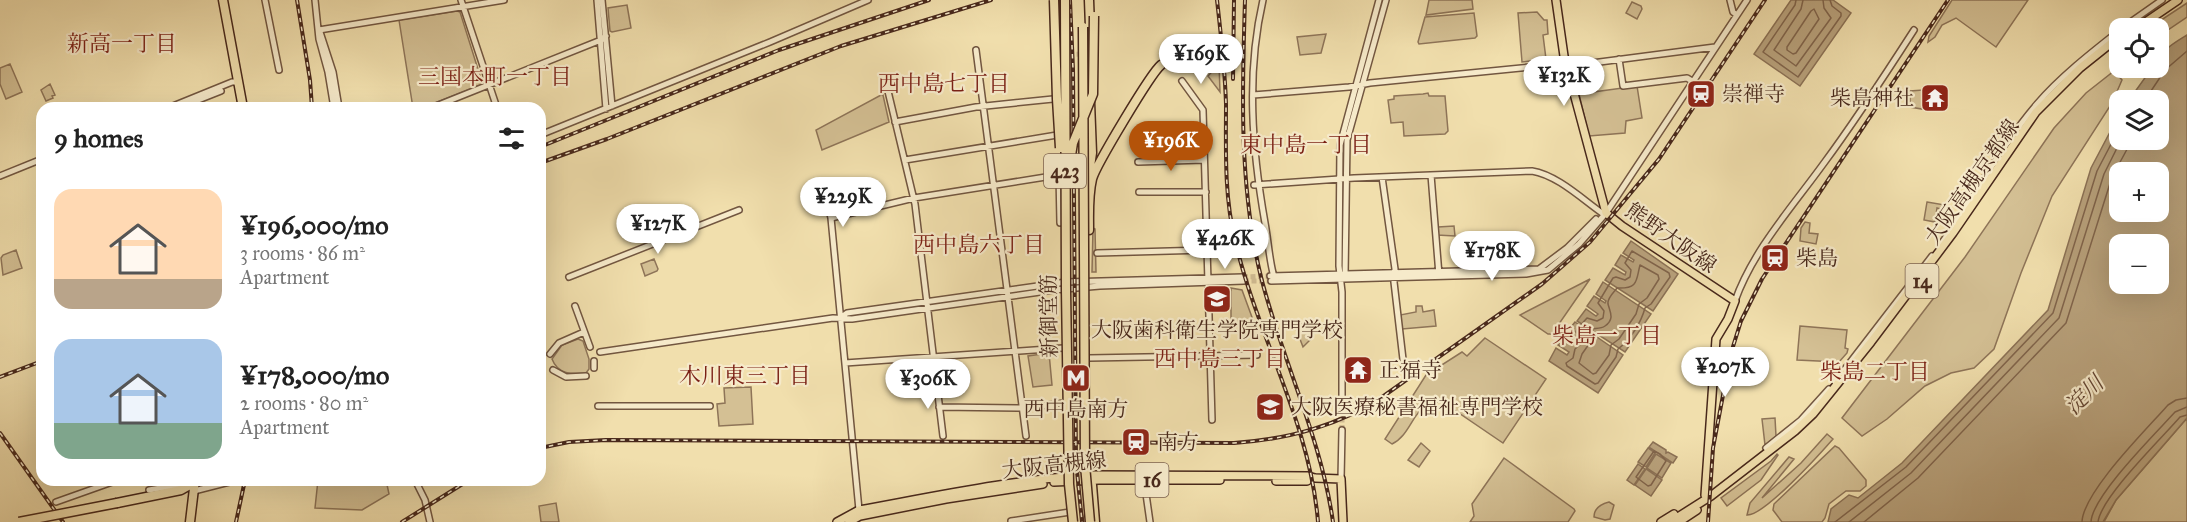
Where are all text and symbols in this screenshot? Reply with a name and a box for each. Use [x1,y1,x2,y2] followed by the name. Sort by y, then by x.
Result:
[2109,18,2169,294] map controls
[2109,18,2169,78] button: locate
[67,30,177,57] district label: 新高一丁目
[1159,34,1243,85] pin: ¥169K
[1173,41,1229,65] text: ¥169K
[1522,56,1606,107] pin: ¥132K
[418,63,572,90] district label: 三国本町一丁目
[1537,63,1591,87] text: ¥132K
[878,70,1010,97] district label: 西中島七丁目
[1685,78,1717,110] station icon: 崇禅寺
[1722,81,1785,107] place label: 崇禅寺
[1919,82,1951,114] temple icon: 柴島神社
[1830,85,1914,111] place label: 柴島神社
[2109,90,2169,150] button: layers
[1919,114,2025,250] street label: 大阪高槻京都線
[1129,121,1213,172] pin: ¥196K
[54,122,143,154] text: 9 homes
[495,122,528,155] icon: filters
[1143,128,1199,152] text: ¥196K
[1240,131,1372,158] district label: 東中島一丁目
[1044,154,1086,188] road number: 423
[2109,162,2169,222] button: +
[801,177,885,228] pin: ¥229K
[814,184,872,208] text: ¥229K
[1621,197,1721,279] street label: 熊野大阪線
[616,204,700,255] pin: ¥127K
[240,209,389,241] text: ¥196,000/mo
[630,211,686,235] text: ¥127K
[102,213,174,285] icon: home
[1183,219,1267,270] pin: ¥426K
[1196,226,1254,250] text: ¥426K
[913,231,1045,258] district label: 西中島六丁目
[1450,231,1534,282] pin: ¥178K
[2109,234,2169,294] button: −
[1464,238,1520,262] text: ¥178K
[240,241,365,265] text: 3 rooms · 86 m²
[1759,242,1791,274] station icon: 柴島
[1796,245,1838,271] place label: 柴島
[1906,264,1938,298] road number: 14
[240,265,329,289] text: Apartment
[1035,274,1063,358] street label: 新御堂筋
[1201,283,1233,315] school or university icon: 大阪歯科衛生学院専門学校
[1091,317,1343,343] place label: 大阪歯科衛生学院専門学校
[1552,322,1662,349] district label: 柴島一丁目
[1154,345,1286,372] district label: 西中島三丁目
[1683,347,1767,398] pin: ¥207K
[1342,354,1374,386] temple icon: 正福寺
[1695,354,1755,378] text: ¥207K
[1379,357,1442,383] place label: 正福寺
[1820,358,1930,385] district label: 柴島二丁目
[240,359,389,391] text: ¥178,000/mo
[886,359,970,410] pin: ¥306K
[679,362,811,389] district label: 木川東三丁目
[1060,362,1092,394] metro station icon: 西中島南方
[102,363,174,435] icon: home
[899,366,957,390] text: ¥306K
[2059,368,2111,420] water label: 淀川
[240,391,368,415] text: 2 rooms · 80 m²
[1254,391,1286,423] school or university icon: 大阪医療秘書福祉専門学校
[1291,394,1543,420] place label: 大阪医療秘書福祉専門学校
[1024,396,1129,422] place label: 西中島南方
[240,415,329,439] text: Apartment
[1120,426,1152,458] station icon: 南方
[1157,429,1199,455] place label: 南方
[1000,447,1108,483] street label: 大阪高槻線
[1136,463,1168,497] road number: 16

